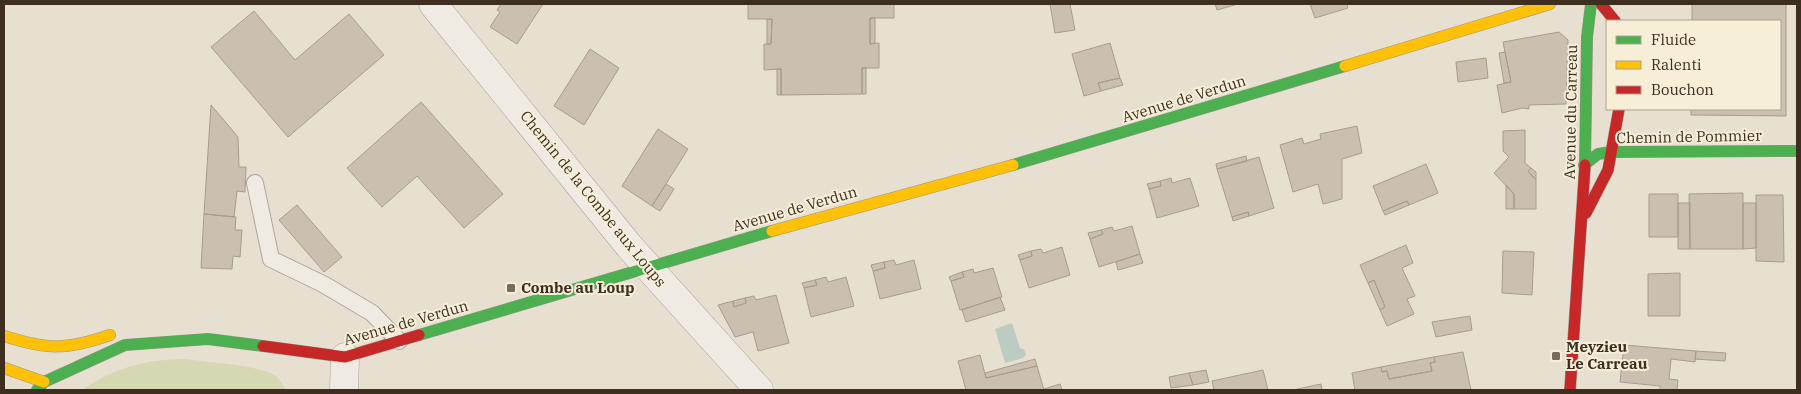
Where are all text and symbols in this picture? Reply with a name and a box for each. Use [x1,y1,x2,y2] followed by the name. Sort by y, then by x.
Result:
[1606,20,1781,110] legend
[1651,30,1696,49] text: Fluide
[1560,44,1581,180] street label: Avenue du Carreau
[1651,55,1702,74] text: Ralenti
[1120,71,1249,126] street label: Avenue de Verdun
[1651,80,1714,99] text: Bouchon
[516,107,670,291] street label: Chemin de la Combe aux Loups
[1616,126,1762,147] street label: Chemin de Pommier
[730,182,860,235] street label: Avenue de Verdun
[521,278,635,297] place label: Combe au Loup
[505,282,517,294] marker: Combe au Loup
[341,296,471,349] street label: Avenue de Verdun
[1566,337,1648,373] place label: Meyzieu Le Carreau
[1550,350,1562,362] marker: Meyzieu Le Carreau

